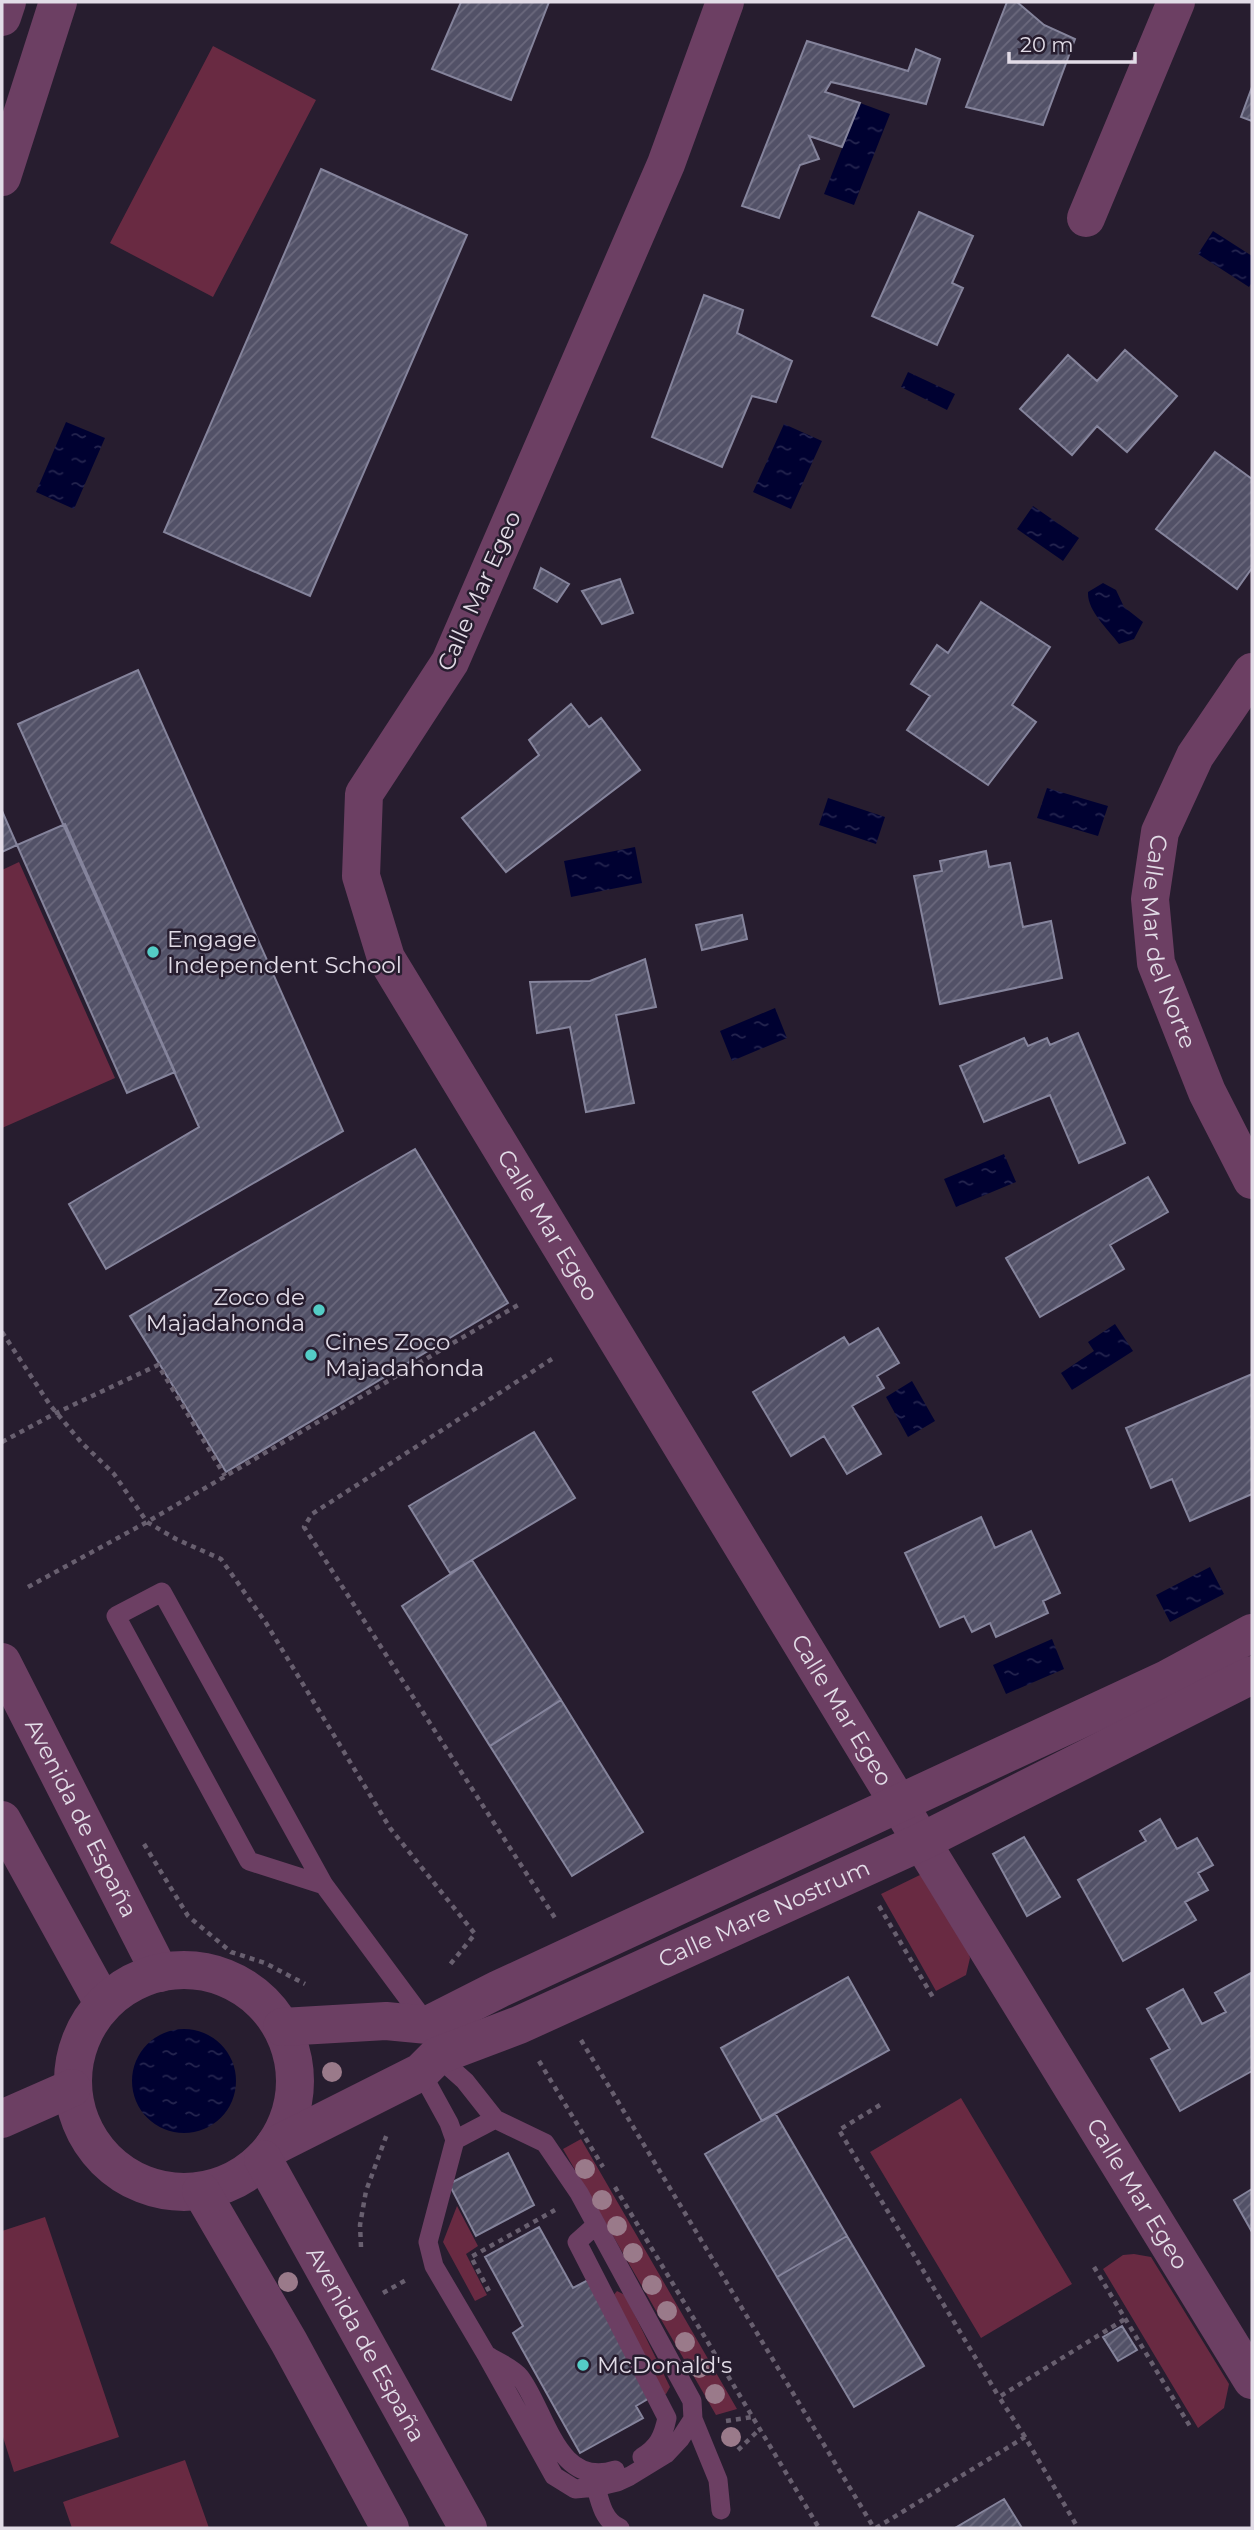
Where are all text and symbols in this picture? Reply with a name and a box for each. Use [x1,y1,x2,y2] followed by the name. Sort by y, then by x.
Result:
[1009,21,1135,65] scale bar
[1020,32,1074,57] text: 20 m
[431,507,527,675] street label: Calle Mar Egeo
[1136,833,1202,1053] street label: Calle Mar del Norte
[167,925,402,979] place label: Engage Independent School
[145,944,161,960] marker: Engage Independent School
[491,1144,605,1306] street label: Calle Mar Egeo
[146,1283,305,1337] place label: Zoco de Majadahonda
[311,1302,327,1318] marker: Zoco de Majadahonda
[325,1328,484,1382] place label: Cines Zoco Majadahonda
[303,1347,319,1363] marker: Cines Zoco Majadahonda
[785,1629,898,1791] street label: Calle Mar Egeo
[19,1714,143,1922] street label: Avenida de España
[654,1853,874,1974] street label: Calle Mare Nostrum
[1081,2113,1195,2274] street label: Calle Mar Egeo
[301,2242,431,2447] street label: Avenida de España
[597,2351,732,2379] place label: McDonald's
[575,2357,591,2373] marker: McDonald's

